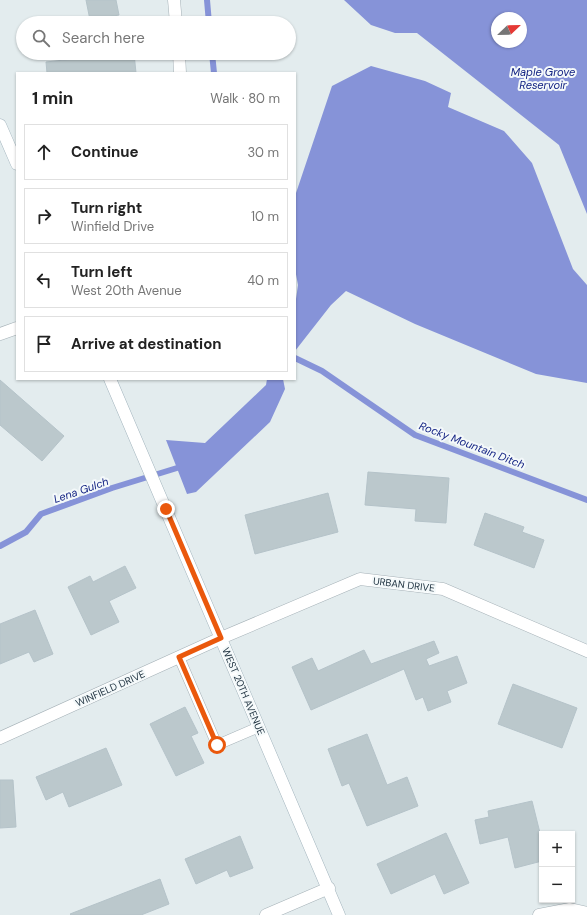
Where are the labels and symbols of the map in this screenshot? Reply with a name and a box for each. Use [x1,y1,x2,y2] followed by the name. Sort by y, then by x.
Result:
[491,12,527,48] north arrow
[511,65,575,92] water label: Maple Grove Reservoir
[417,418,527,472] water label: Rocky Mountain Ditch
[52,474,110,506] water label: Lena Gulch
[157,500,175,518] route end
[372,574,436,595] street label: URBAN DRIVE
[219,646,268,737] street label: WEST 20TH AVENUE
[73,667,147,710] street label: WINFIELD DRIVE
[208,736,226,754] route start

